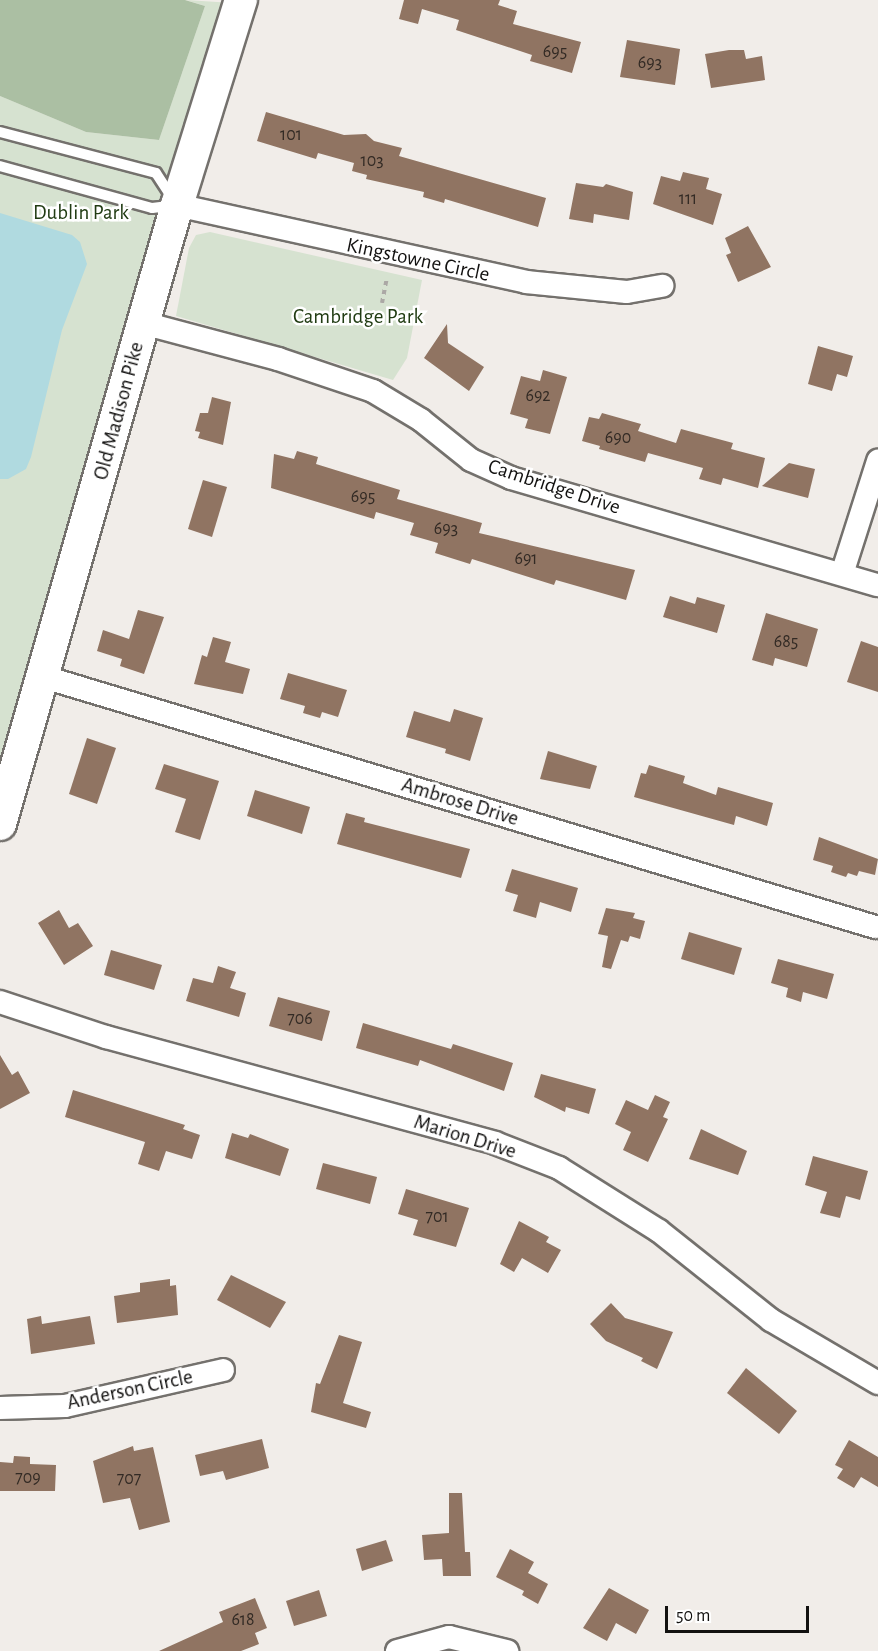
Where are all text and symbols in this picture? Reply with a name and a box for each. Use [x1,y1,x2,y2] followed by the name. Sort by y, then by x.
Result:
[543,41,567,63] house number: 695
[638,52,662,74] house number: 693
[280,124,302,146] house number: 101
[360,150,384,172] house number: 103
[679,188,697,210] house number: 111
[33,200,129,226] park label: Dublin Park
[344,233,492,287] street label: Kingstowne Circle
[293,304,423,330] park label: Cambridge Park
[88,339,150,483] street label: Old Madison Pike
[525,385,551,407] house number: 692
[605,427,631,449] house number: 690
[485,454,623,520] street label: Cambridge Drive
[351,486,375,508] house number: 695
[434,518,458,540] house number: 693
[514,548,538,570] house number: 691
[774,631,798,653] house number: 685
[398,772,522,832] street label: Ambrose Drive
[287,1008,313,1030] house number: 706
[411,1109,519,1165] street label: Marion Drive
[425,1206,449,1228] house number: 701
[65,1364,195,1416] street label: Anderson Circle
[15,1467,41,1489] house number: 709
[117,1468,141,1490] house number: 707
[668,1594,812,1632] scale bar
[676,1607,710,1625] text: 50 m
[231,1609,255,1631] house number: 618

